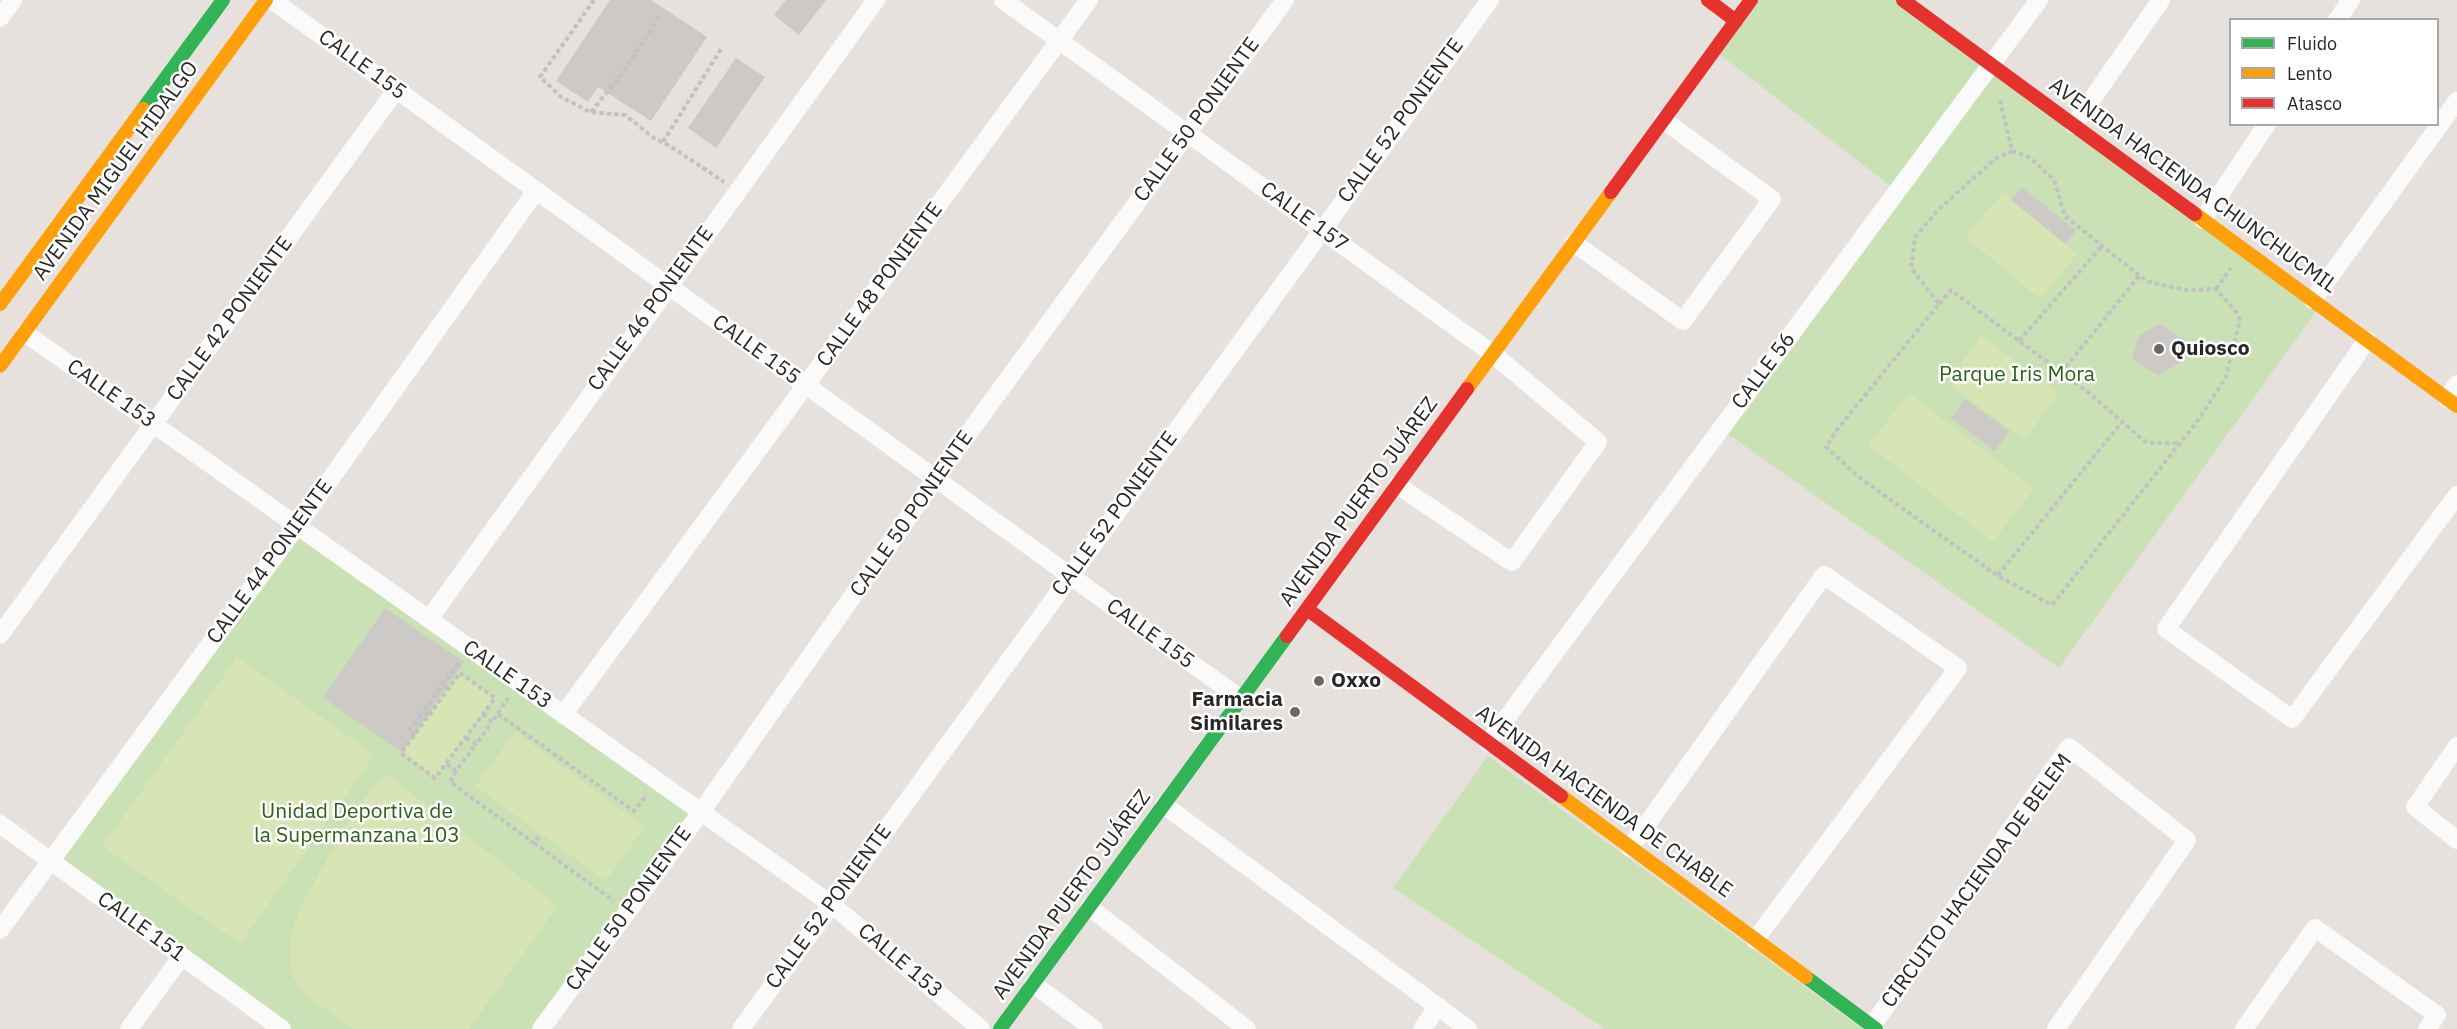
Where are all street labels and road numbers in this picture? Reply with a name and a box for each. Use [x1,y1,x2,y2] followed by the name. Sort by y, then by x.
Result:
[313,25,411,105] street label: CALLE 155
[1129,33,1265,207] street label: CALLE 50 PONIENTE
[1333,34,1469,208] street label: CALLE 52 PONIENTE
[28,56,204,286] street label: AVENIDA MIGUEL HIDALGO
[2044,73,2342,299] street label: AVENIDA HACIENDA CHUNCHUCMIL
[1255,177,1353,257] street label: CALLE 157
[812,198,948,372] street label: CALLE 48 PONIENTE
[583,222,719,396] street label: CALLE 46 PONIENTE
[162,232,298,406] street label: CALLE 42 PONIENTE
[707,310,805,390] street label: CALLE 155
[1727,328,1801,414] street label: CALLE 56
[62,354,160,434] street label: CALLE 153
[1275,392,1443,612] street label: AVENIDA PUERTO JUÁREZ
[845,426,979,602] street label: CALLE 50 PONIENTE
[1047,427,1183,601] street label: CALLE 52 PONIENTE
[202,475,338,649] street label: CALLE 44 PONIENTE
[1101,594,1199,674] street label: CALLE 155
[458,635,556,715] street label: CALLE 153
[1471,700,1737,904] street label: AVENIDA HACIENDA DE CHABLE
[1876,749,2078,1013] street label: CIRCUITO HACIENDA DE BELEM
[988,785,1156,1005] street label: AVENIDA PUERTO JUÁREZ
[761,820,897,994] street label: CALLE 52 PONIENTE
[561,822,697,996] street label: CALLE 50 PONIENTE
[92,887,190,967] street label: CALLE 151
[853,918,947,1004] street label: CALLE 153

